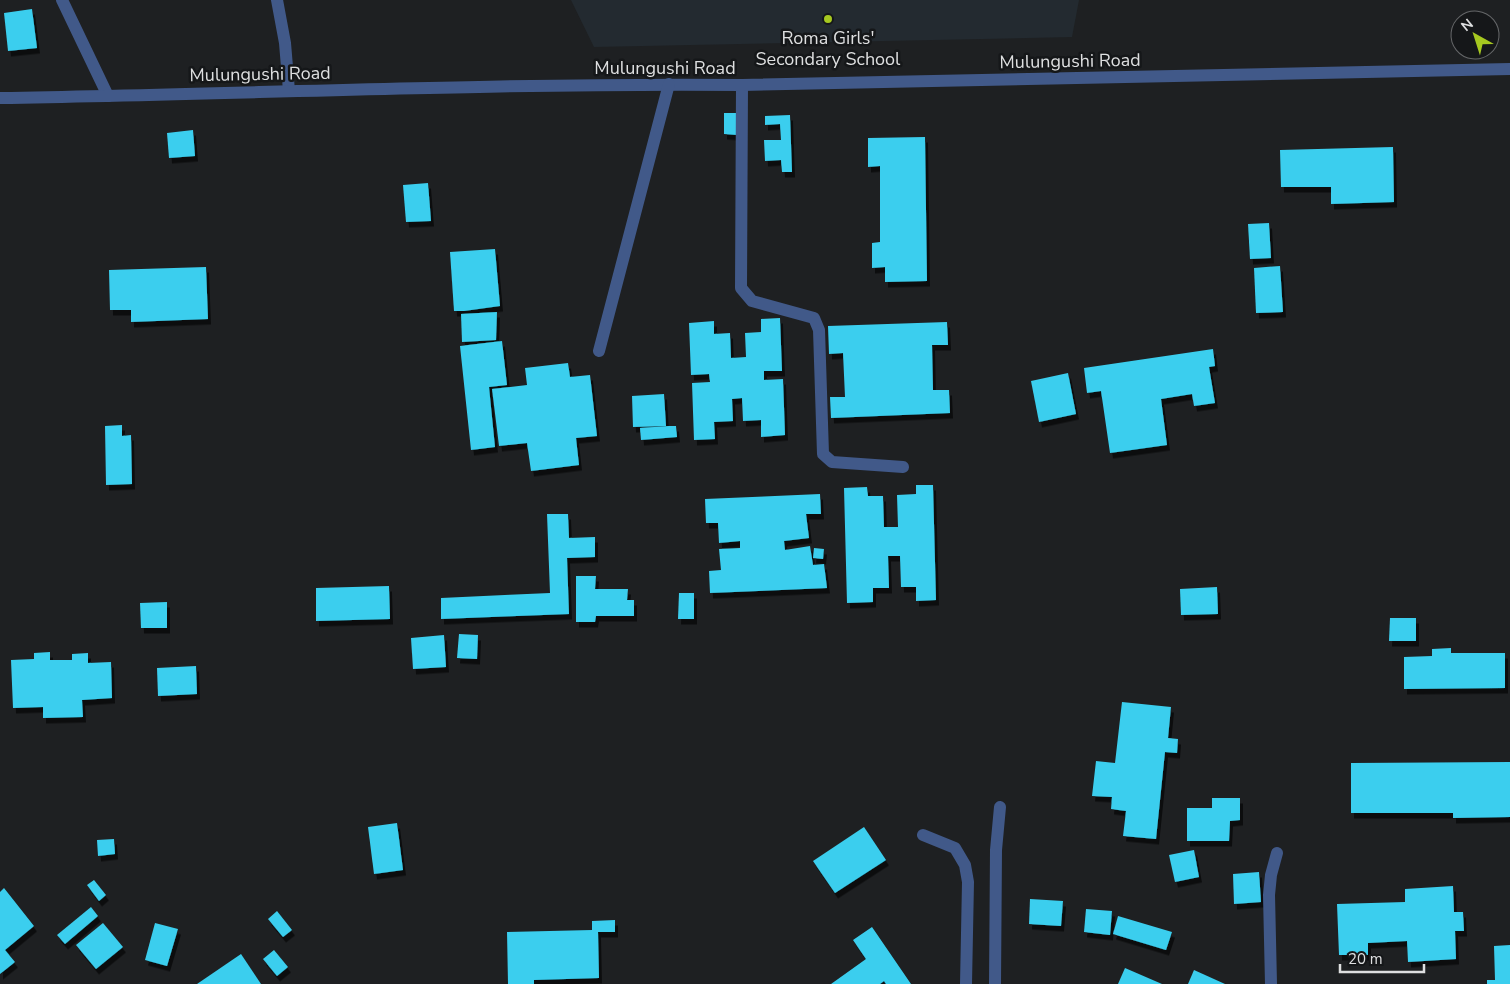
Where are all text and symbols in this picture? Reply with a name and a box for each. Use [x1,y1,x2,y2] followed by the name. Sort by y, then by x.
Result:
[1450,10,1500,60] north arrow
[822,13,834,25] marker: Roma Girls' Secondary School
[1457,15,1477,36] text: N
[756,26,901,71] place label: Roma Girls' Secondary School
[999,48,1141,74] street label: Mulungushi Road
[594,56,736,80] street label: Mulungushi Road
[189,61,331,87] street label: Mulungushi Road
[1340,942,1424,974] scale bar
[1348,949,1383,969] text: 20 m

